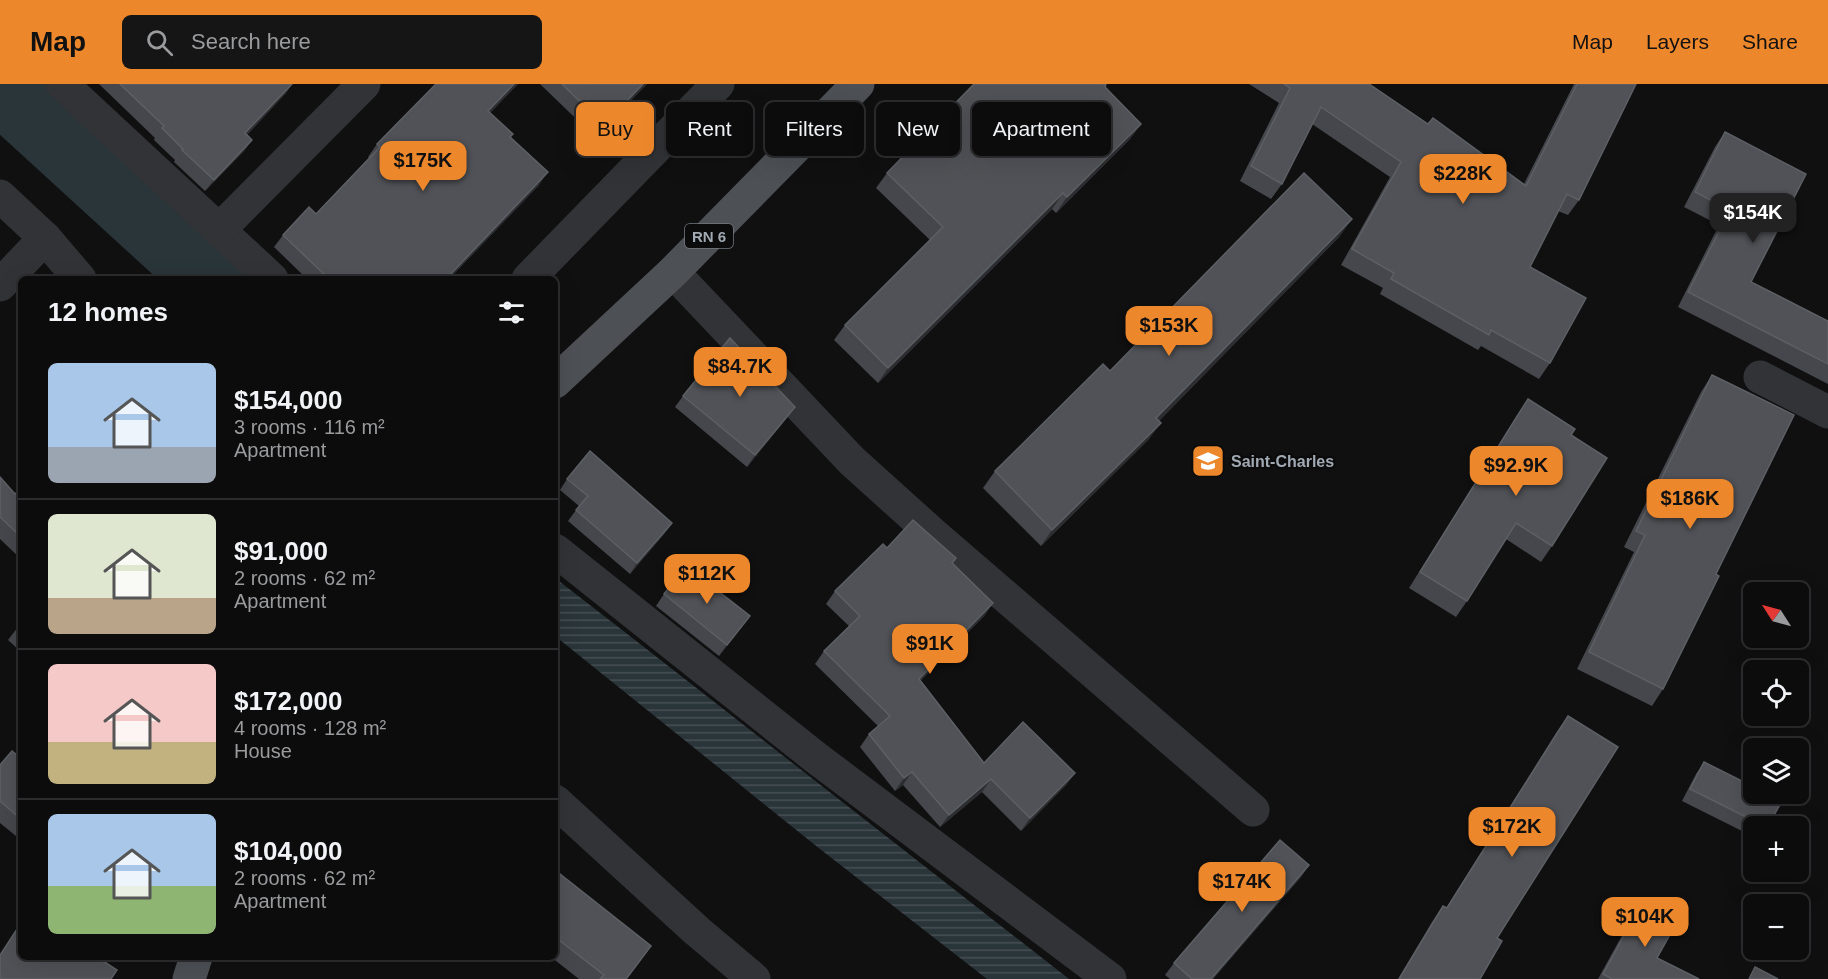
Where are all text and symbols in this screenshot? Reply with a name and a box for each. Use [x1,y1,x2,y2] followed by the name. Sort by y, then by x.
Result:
[122,15,542,69] search box
[30,26,86,57] text: Map
[143,26,176,59] icon: search
[191,29,311,54] text: Search here
[1572,30,1613,53] text: Map
[1646,30,1709,53] text: Layers
[1742,30,1798,53] text: Share
[576,102,654,156] chip: Buy
[666,102,753,156] chip: Rent
[765,102,864,156] chip: Filters
[876,102,960,156] chip: New
[972,102,1111,156] chip: Apartment
[381,141,465,192] pin: $175K
[394,149,452,171] text: $175K
[1421,154,1505,205] pin: $228K
[1434,162,1492,184] text: $228K
[1711,193,1795,244] pin: $154K
[1724,201,1782,223] text: $154K
[685,224,733,248] road number: RN 6
[495,296,528,329] icon: filters
[48,297,168,327] text: 12 homes
[1127,306,1211,357] pin: $153K
[1140,314,1198,336] text: $153K
[691,347,789,398] pin: $84.7K
[708,355,772,377] text: $84.7K
[234,385,342,415] text: $154,000
[96,387,168,459] icon: home
[234,416,385,438] text: 3 rooms · 116 m²
[234,439,326,461] text: Apartment
[1190,443,1226,479] school or university icon: Saint-Charles
[1467,446,1565,497] pin: $92.9K
[1231,453,1334,470] place label: Saint-Charles
[1484,454,1548,476] text: $92.9K
[1648,479,1732,530] pin: $186K
[1661,487,1719,509] text: $186K
[234,536,328,566] text: $91,000
[96,538,168,610] icon: home
[665,554,749,605] pin: $112K
[678,562,736,584] text: $112K
[234,567,375,589] text: 2 rooms · 62 m²
[1743,582,1809,648] north arrow
[1743,582,1809,960] map controls
[234,590,326,612] text: Apartment
[894,624,966,675] pin: $91K
[906,632,954,654] text: $91K
[1743,660,1809,726] button: locate
[234,686,342,716] text: $172,000
[96,688,168,760] icon: home
[234,717,386,739] text: 4 rooms · 128 m²
[1743,738,1809,804] button: layers
[234,740,292,762] text: House
[1470,807,1554,858] pin: $172K
[1483,815,1541,837] text: $172K
[1743,816,1809,882] button: +
[234,836,342,866] text: $104,000
[96,838,168,910] icon: home
[1200,862,1284,913] pin: $174K
[234,867,375,889] text: 2 rooms · 62 m²
[1213,870,1271,892] text: $174K
[234,890,326,912] text: Apartment
[1743,894,1809,960] button: −
[1603,897,1687,948] pin: $104K
[1616,905,1674,927] text: $104K

